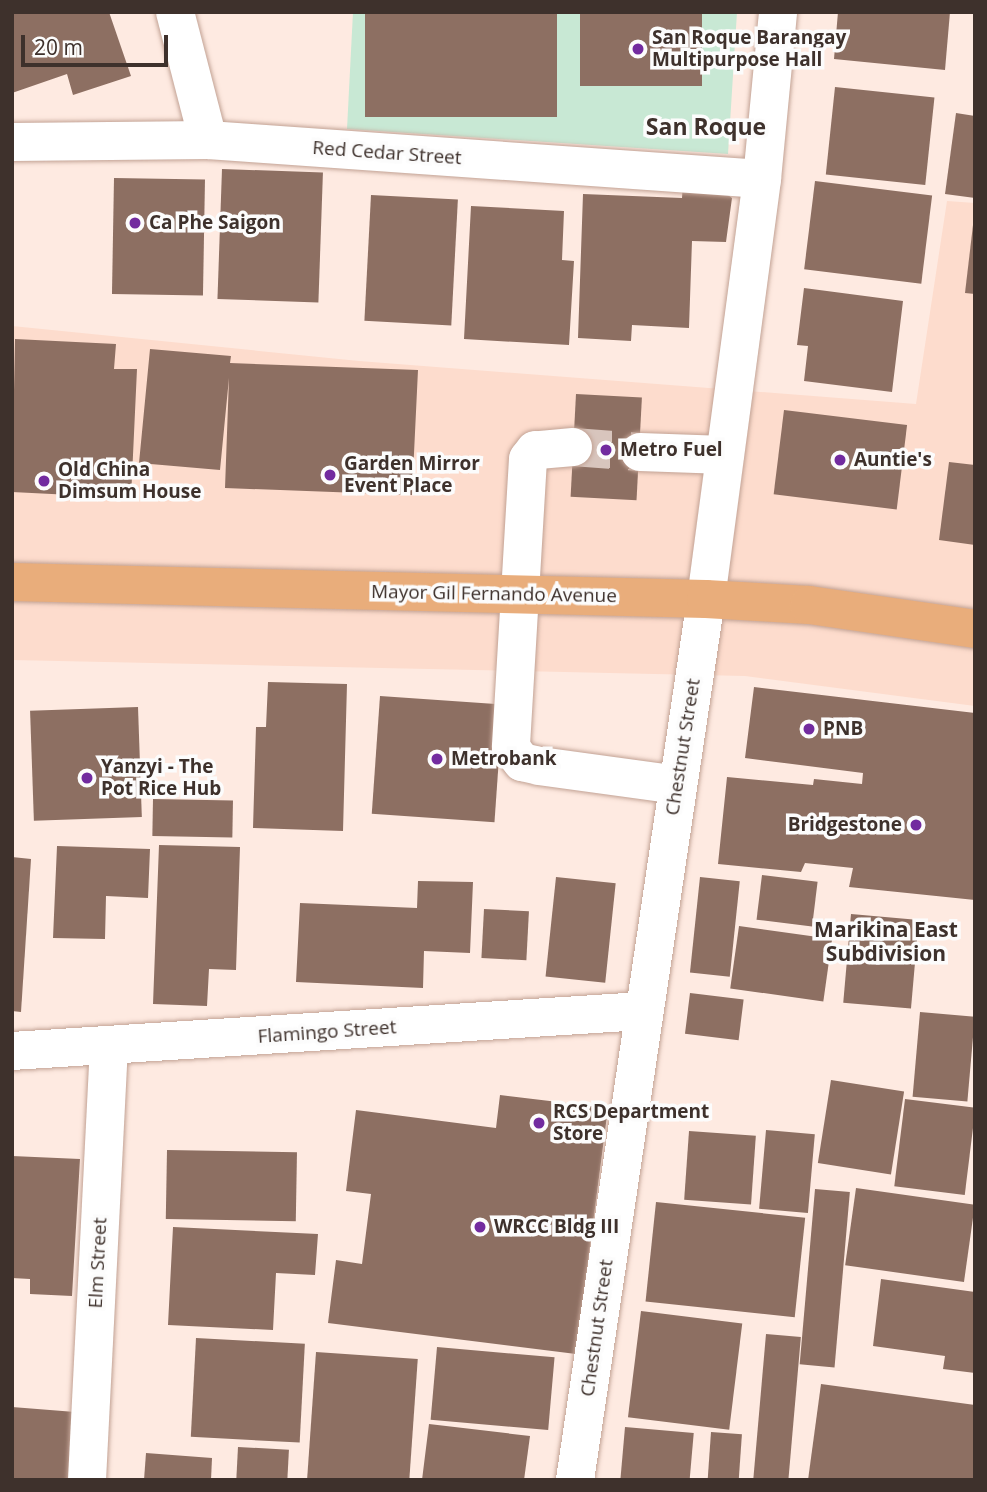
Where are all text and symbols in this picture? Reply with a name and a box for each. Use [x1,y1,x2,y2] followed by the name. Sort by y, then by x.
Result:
[24,21,172,65] scale bar
[652,27,846,71] place label: San Roque Barangay Multipurpose Hall
[34,33,83,61] text: 20 m
[630,41,646,57] marker: San Roque Barangay Multipurpose Hall
[646,112,766,140] district label: San Roque
[312,136,462,170] street label: Red Cedar Street
[149,212,281,234] place label: Ca Phe Saigon
[127,215,143,231] marker: Ca Phe Saigon
[620,439,723,461] place label: Metro Fuel
[598,442,614,458] marker: Metro Fuel
[854,449,932,471] place label: Auntie's
[832,452,848,468] marker: Auntie's
[344,453,480,497] place label: Garden Mirror Event Place
[58,459,202,503] place label: Old China Dimsum House
[322,467,338,483] marker: Garden Mirror Event Place
[36,473,52,489] marker: Old China Dimsum House
[371,580,617,608] street label: Mayor Gil Fernando Avenue
[661,677,705,817] street label: Chestnut Street
[823,718,863,740] place label: PNB
[801,721,817,737] marker: PNB
[451,748,557,770] place label: Metrobank
[429,751,445,767] marker: Metrobank
[101,756,221,800] place label: Yanzyi - The Pot Rice Hub
[79,770,95,786] marker: Yanzyi - The Pot Rice Hub
[788,814,902,836] place label: Bridgestone
[908,817,924,833] marker: Bridgestone
[814,916,958,966] district label: Marikina East Subdivision
[257,1016,397,1048] street label: Flamingo Street
[553,1101,709,1145] place label: RCS Department Store
[531,1115,547,1131] marker: RCS Department Store
[494,1216,619,1238] place label: WRCC Bldg III
[84,1217,112,1309] street label: Elm Street
[472,1219,488,1235] marker: WRCC Bldg III
[576,1258,618,1398] street label: Chestnut Street

